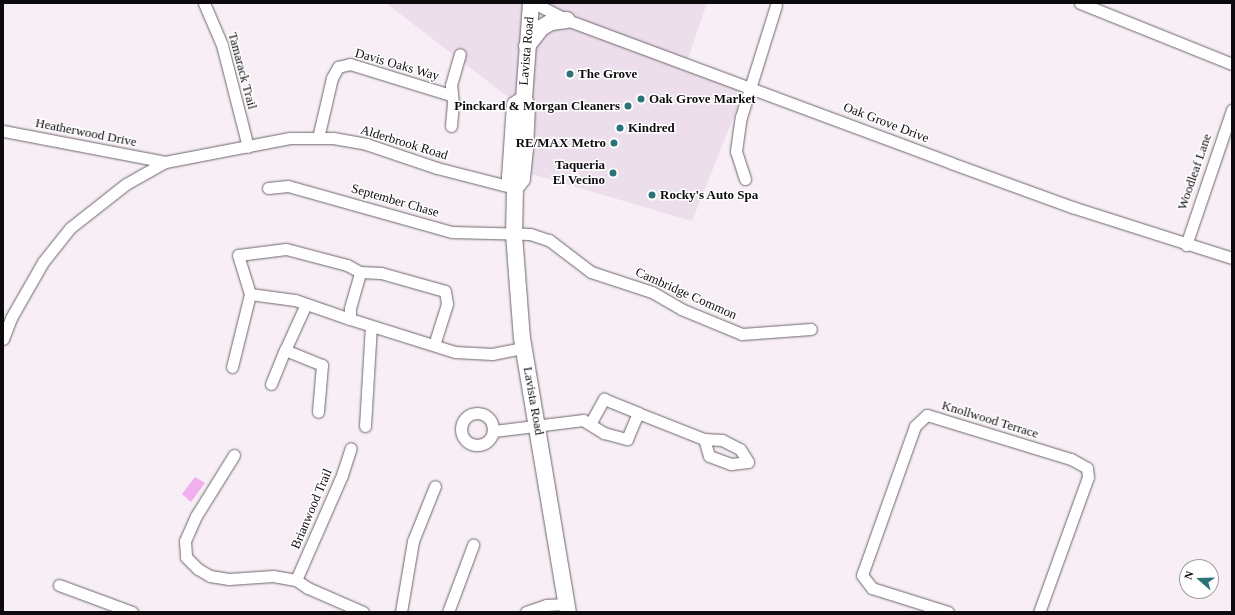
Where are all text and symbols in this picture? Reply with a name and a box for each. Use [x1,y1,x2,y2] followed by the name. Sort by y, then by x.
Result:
[516,16,538,86] street label: Lavista Road
[224,31,260,111] street label: Tamarack Trail
[353,46,441,84] street label: Davis Oaks Way
[578,66,637,82] place label: The Grove
[565,69,575,79] marker: The Grove
[649,91,756,107] place label: Oak Grove Market
[636,94,646,104] marker: Oak Grove Market
[454,98,620,114] place label: Pinckard & Morgan Cleaners
[841,100,931,146] street label: Oak Grove Drive
[623,101,633,111] marker: Pinckard & Morgan Cleaners
[34,116,138,150] street label: Heatherwood Drive
[628,120,675,136] place label: Kindred
[358,122,450,164] street label: Alderbrook Road
[615,123,625,133] marker: Kindred
[1175,132,1215,212] street label: Woodleaf Lane
[516,135,606,151] place label: RE/MAX Metro
[609,138,619,148] marker: RE/MAX Metro
[552,158,605,189] place label: Taqueria El Vecino
[608,168,618,178] marker: Taqueria El Vecino
[349,181,441,221] street label: September Chase
[660,187,759,203] place label: Rocky's Auto Spa
[647,190,657,200] marker: Rocky's Auto Spa
[633,265,739,323] street label: Cambridge Common
[519,366,547,436] street label: Lavista Road
[940,398,1040,442] street label: Knollwood Terrace
[288,466,336,552] street label: Brianwood Trail
[1179,559,1219,599] north arrow
[1182,569,1196,581] text: N

